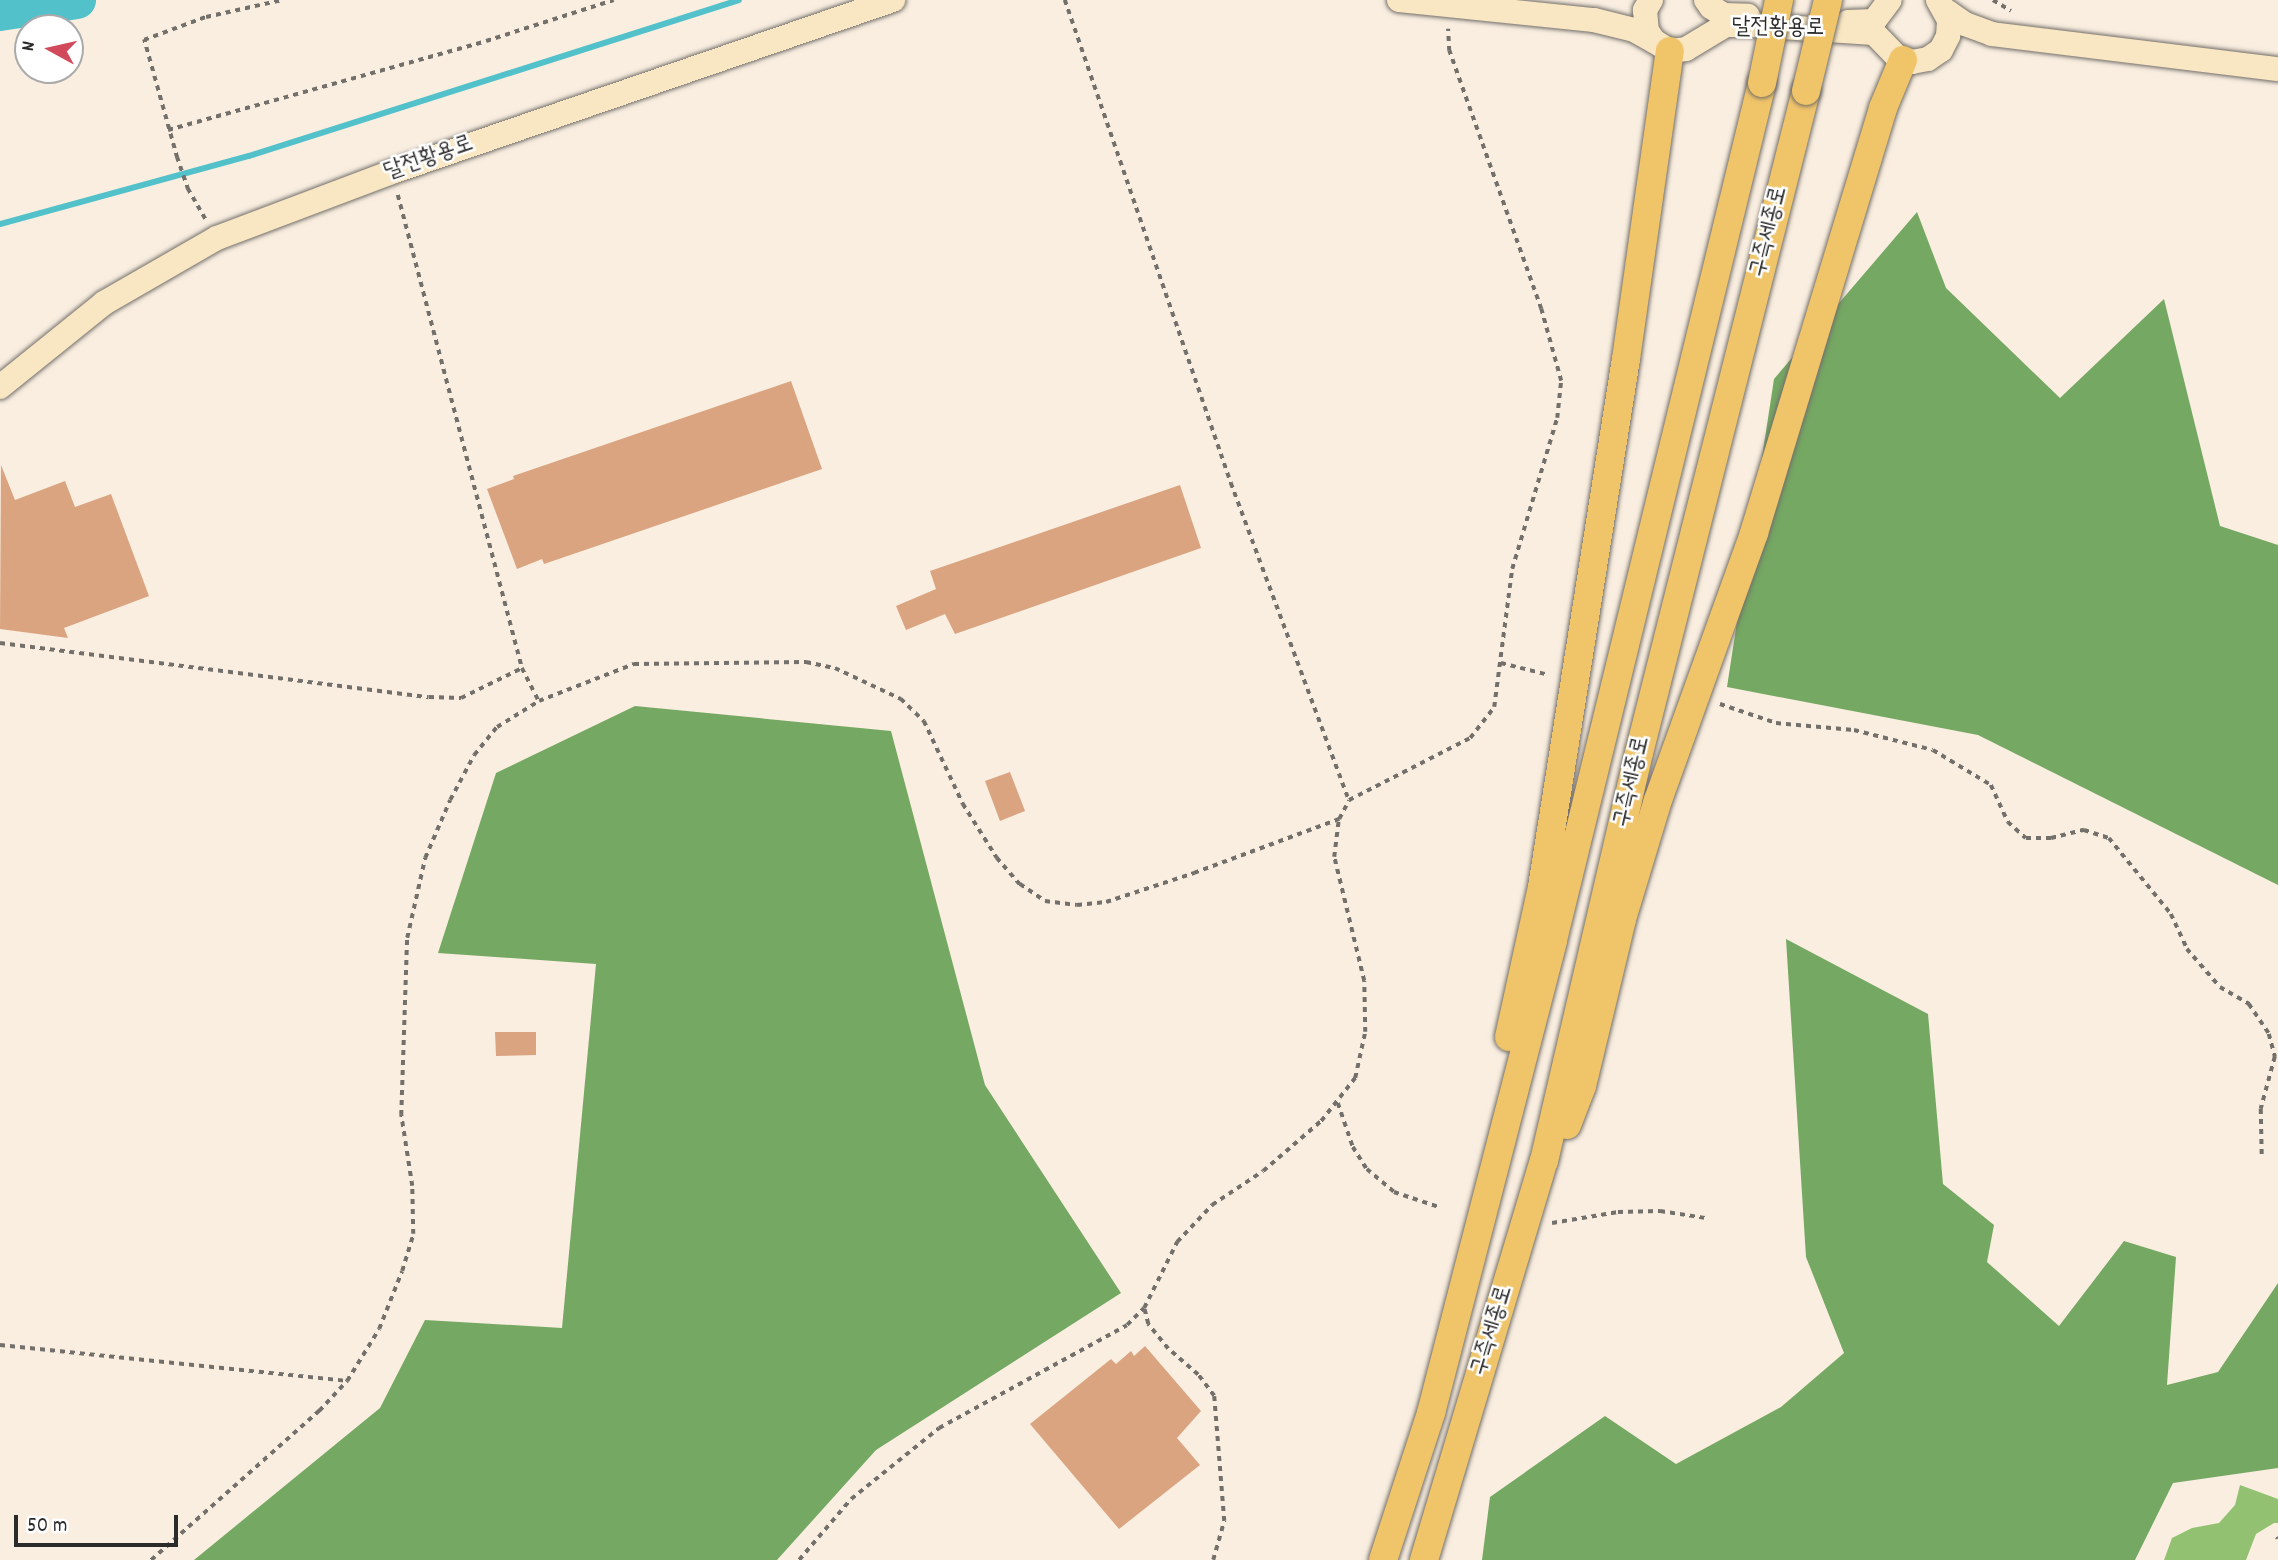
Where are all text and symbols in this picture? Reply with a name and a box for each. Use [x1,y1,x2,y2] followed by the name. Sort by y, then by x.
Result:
[14,14,84,84] north arrow
[1731,14,1825,44] street label: 달전황용로
[16,40,44,53] text: N
[381,131,477,187] street label: 달전황용로
[1745,184,1795,280] street label: 구즉세종로
[1609,734,1657,830] street label: 구즉세종로
[1466,1283,1520,1379] street label: 구즉세종로
[18,1500,182,1544] scale bar
[27,1512,67,1542] text: 50 m

